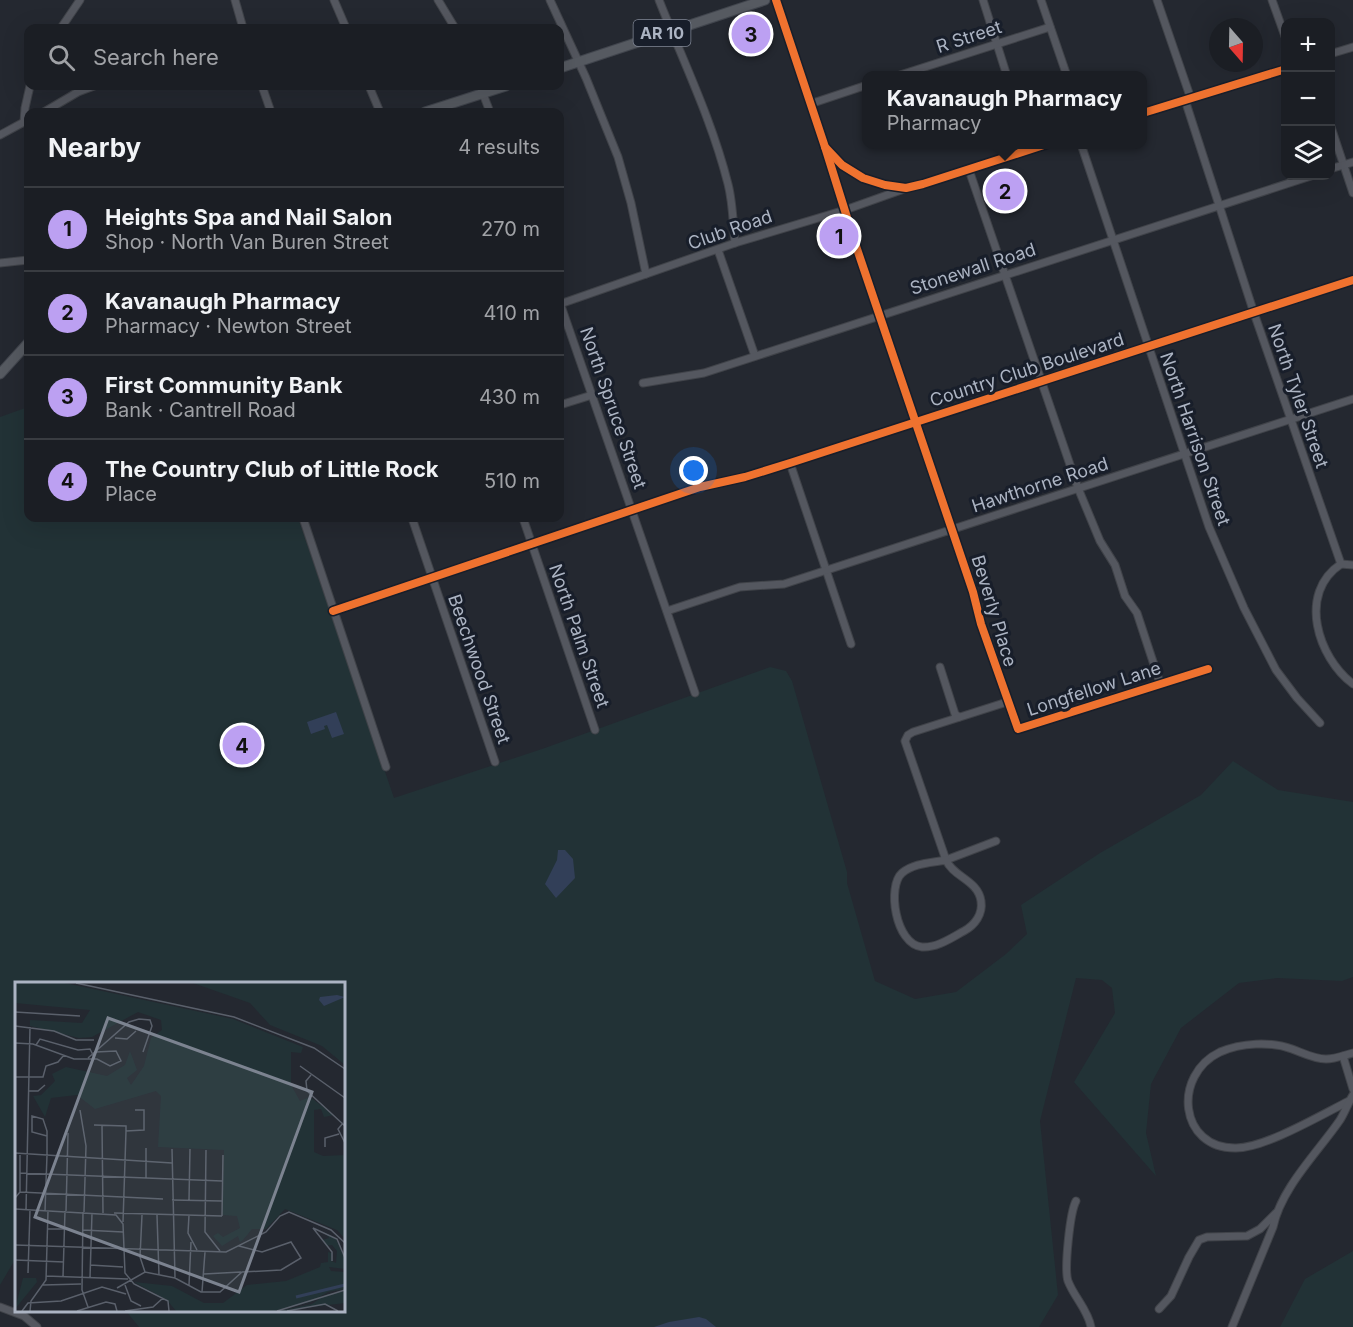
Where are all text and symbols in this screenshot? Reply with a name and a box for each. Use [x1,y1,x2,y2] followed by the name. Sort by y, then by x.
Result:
[732,12,771,57] pin: 3
[934,16,1004,57] street label: R Street
[1209,18,1263,72] north arrow
[1281,18,1335,180] map controls
[1281,18,1335,72] button: +
[634,20,690,46] road number: AR 10
[24,24,564,90] search box
[45,41,78,74] icon: search
[93,44,219,70] text: Search here
[862,71,1147,149] popup
[1281,72,1335,126] button: −
[887,85,1122,111] text: Kavanaugh Pharmacy
[887,111,981,135] text: Pharmacy
[1281,126,1335,180] button: layers
[48,132,141,163] text: Nearby
[458,135,540,159] text: 4 results
[986,168,1024,213] pin: 2
[105,204,393,230] text: Heights Spa and Nail Salon
[685,205,775,254] street label: Club Road
[820,214,858,258] pin: 1
[63,217,72,241] text: 1
[481,217,540,241] text: 270 m
[105,230,389,254] text: Shop · North Van Buren Street
[907,238,1038,299] street label: Stonewall Road
[105,288,340,314] text: Kavanaugh Pharmacy
[61,301,74,325] text: 2
[484,301,540,325] text: 410 m
[105,314,352,338] text: Pharmacy · Newton Street
[1264,321,1333,471] street label: North Tyler Street
[576,324,651,492] street label: North Spruce Street
[927,328,1127,411] street label: Country Club Boulevard
[1156,349,1235,528] street label: North Harrison Street
[105,372,342,398] text: First Community Bank
[61,385,74,409] text: 3
[479,385,540,409] text: 430 m
[105,398,296,422] text: Bank · Cantrell Road
[969,453,1111,516] street label: Hawthorne Road
[105,456,439,482] text: The Country Club of Little Rock
[679,456,708,485] your location
[61,469,74,493] text: 4
[484,469,540,493] text: 510 m
[105,482,157,506] text: Place
[968,553,1021,669] street label: Beverly Place
[545,561,614,711] street label: North Palm Street
[444,591,515,746] street label: Beechwood Street
[1024,657,1164,720] street label: Longfellow Lane
[222,722,262,768] pin: 4
[15,982,345,1312] inset map

